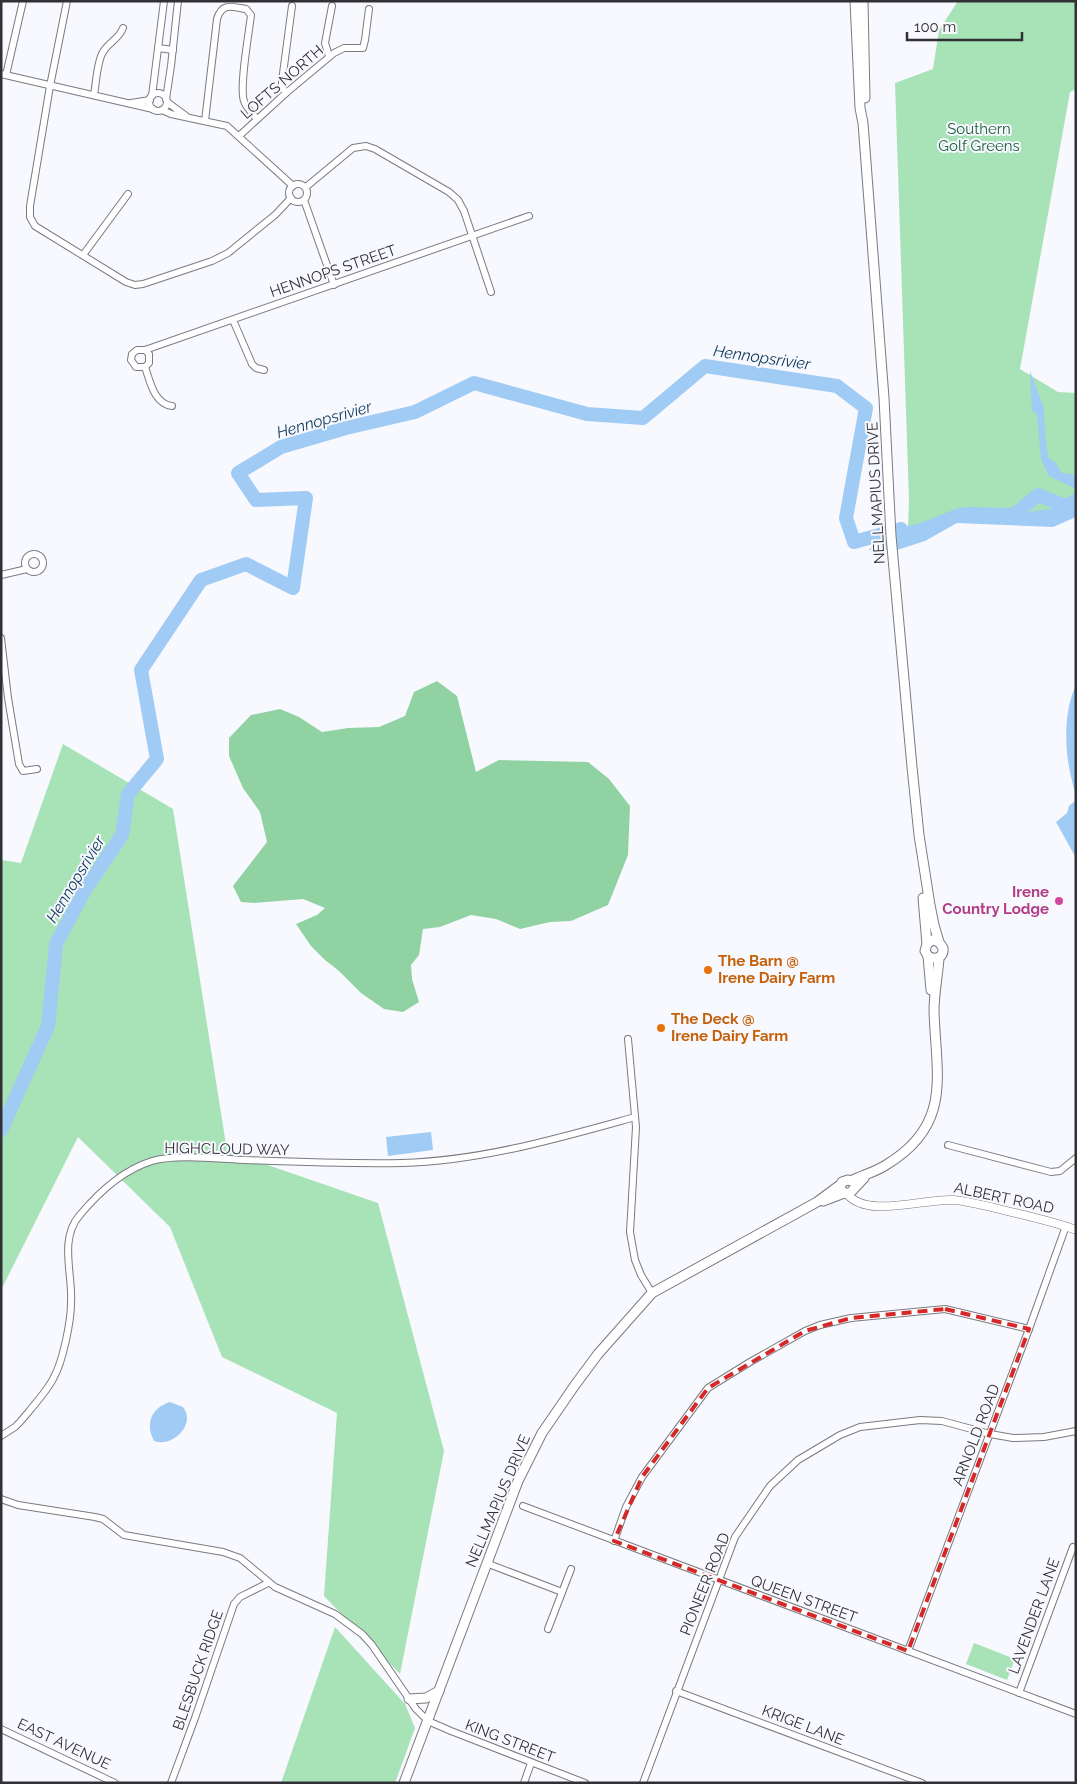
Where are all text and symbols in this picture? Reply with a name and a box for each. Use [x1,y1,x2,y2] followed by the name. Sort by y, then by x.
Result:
[907,10,1022,42] scale bar
[914,18,956,36] text: 100 m
[237,41,327,123] street label: LOFTS NORTH
[938,120,1020,155] park label: Southern Golf Greens
[268,241,398,301] street label: HENNOPS STREET
[712,341,812,374] water label: Hennopsrivier
[274,397,374,442] water label: Hennopsrivier
[863,421,889,565] street label: NELLMAPIUS DRIVE
[42,832,109,926] water label: Hennopsrivier
[942,883,1049,918] place label: Irene Country Lodge
[1053,895,1065,907] marker: Irene Country Lodge
[718,952,835,987] place label: The Barn @ Irene Dairy Farm
[702,964,714,976] marker: The Barn @ Irene Dairy Farm
[671,1010,788,1045] place label: The Deck @ Irene Dairy Farm
[655,1022,667,1034] marker: The Deck @ Irene Dairy Farm
[164,1139,290,1159] street label: HIGHCLOUD WAY
[952,1179,1056,1217] street label: ALBERT ROAD
[948,1381,1004,1488] street label: ARNOLD ROAD
[462,1432,534,1570] street label: NELLMAPIUS DRIVE
[676,1530,734,1638] street label: PIONEER ROAD
[1005,1556,1063,1676] street label: LAVENDER LANE
[748,1571,860,1627] street label: QUEEN STREET
[169,1608,227,1732] street label: BLESBUCK RIDGE
[759,1701,847,1749] street label: KRIGE LANE
[14,1715,114,1773] street label: EAST AVENUE
[462,1716,558,1766] street label: KING STREET

